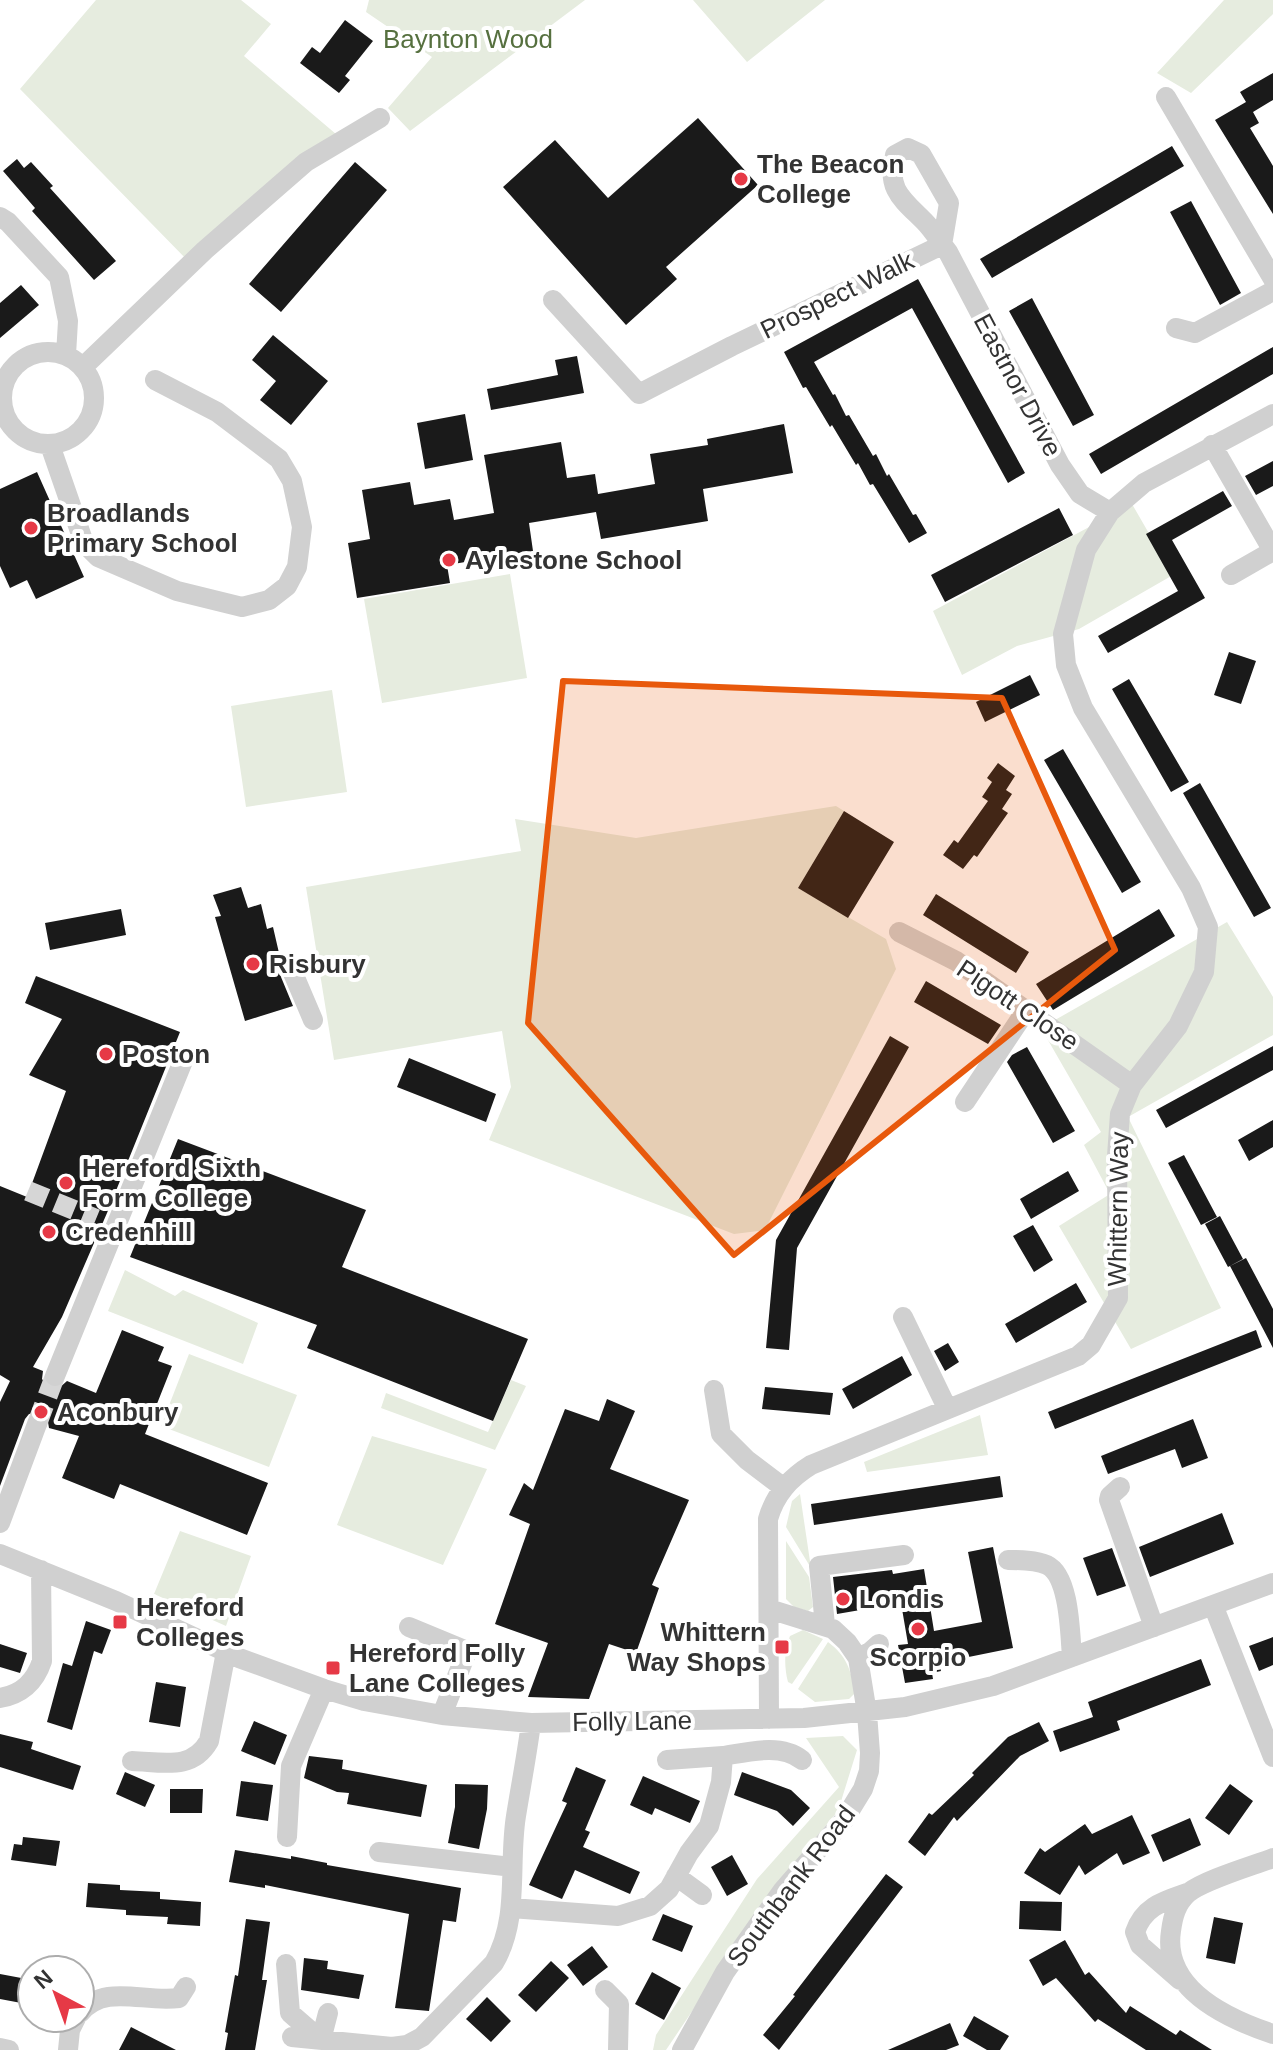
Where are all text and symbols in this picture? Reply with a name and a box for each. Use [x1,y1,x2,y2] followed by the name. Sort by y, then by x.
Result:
[383,24,553,54] park label: Baynton Wood
[757,149,904,209] place label: The Beacon College
[732,170,750,188] marker: The Beacon College
[756,245,919,345] street label: Prospect Walk
[968,308,1068,462] street label: Eastnor Drive
[47,498,238,558] place label: Broadlands Primary School
[22,519,40,537] marker: Broadlands Primary School
[465,545,682,575] place label: Aylestone School
[440,551,458,569] marker: Aylestone School
[269,949,366,979] place label: Risbury
[952,953,1084,1057] street label: Pigott Close
[244,955,262,973] marker: Risbury
[122,1039,210,1069] place label: Poston
[97,1045,115,1063] marker: Poston
[1102,1131,1134,1287] street label: Whittern Way
[82,1153,261,1213] place label: Hereford Sixth Form College
[57,1174,75,1192] marker: Hereford Sixth Form College
[65,1217,192,1247] place label: Credenhill
[40,1223,58,1241] marker: Credenhill
[57,1397,179,1427] place label: Aconbury
[32,1403,50,1421] marker: Aconbury
[859,1584,944,1614] place label: Londis
[834,1590,852,1608] marker: Londis
[136,1592,244,1652] place label: Hereford Colleges
[111,1613,129,1631] marker: Hereford Colleges
[627,1617,766,1677] place label: Whittern Way Shops
[909,1620,927,1638] marker: Scorpio
[349,1638,526,1698] place label: Hereford Folly Lane Colleges
[773,1638,791,1656] marker: Whittern Way Shops
[870,1642,966,1672] place label: Scorpio
[324,1659,342,1677] marker: Hereford Folly Lane Colleges
[572,1705,692,1737] street label: Folly Lane
[721,1800,861,1972] street label: Southbank Road
[16,1954,96,2034] north arrow
[29,1965,57,1994] text: N

